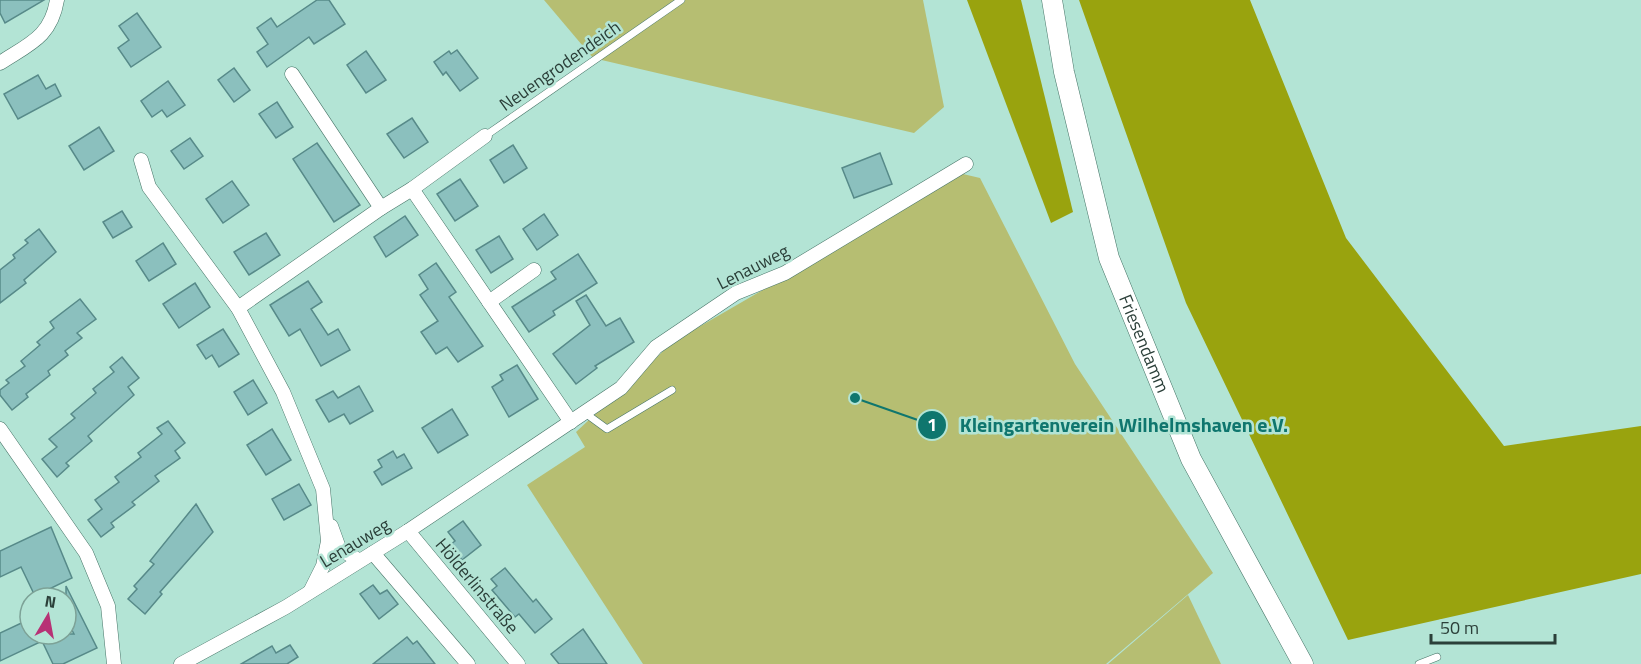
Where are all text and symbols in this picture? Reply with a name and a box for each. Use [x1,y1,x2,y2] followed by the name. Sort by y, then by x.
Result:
[494,14,626,118] street label: Neuengrodendeich
[712,237,794,296] street label: Lenauweg
[1112,290,1177,397] street label: Friesendamm
[917,406,1300,444] callout: Kleingartenverein Wilhelmshaven e.V.
[960,409,1288,440] text: Kleingartenverein Wilhelmshaven e.V.
[927,411,937,438] text: 1
[314,511,395,574] street label: Lenauweg
[429,532,526,639] street label: Hölderlinstraße
[18,586,78,646] north arrow
[43,588,58,614] text: N
[1431,607,1556,645] scale bar
[1440,614,1479,641] text: 50 m

